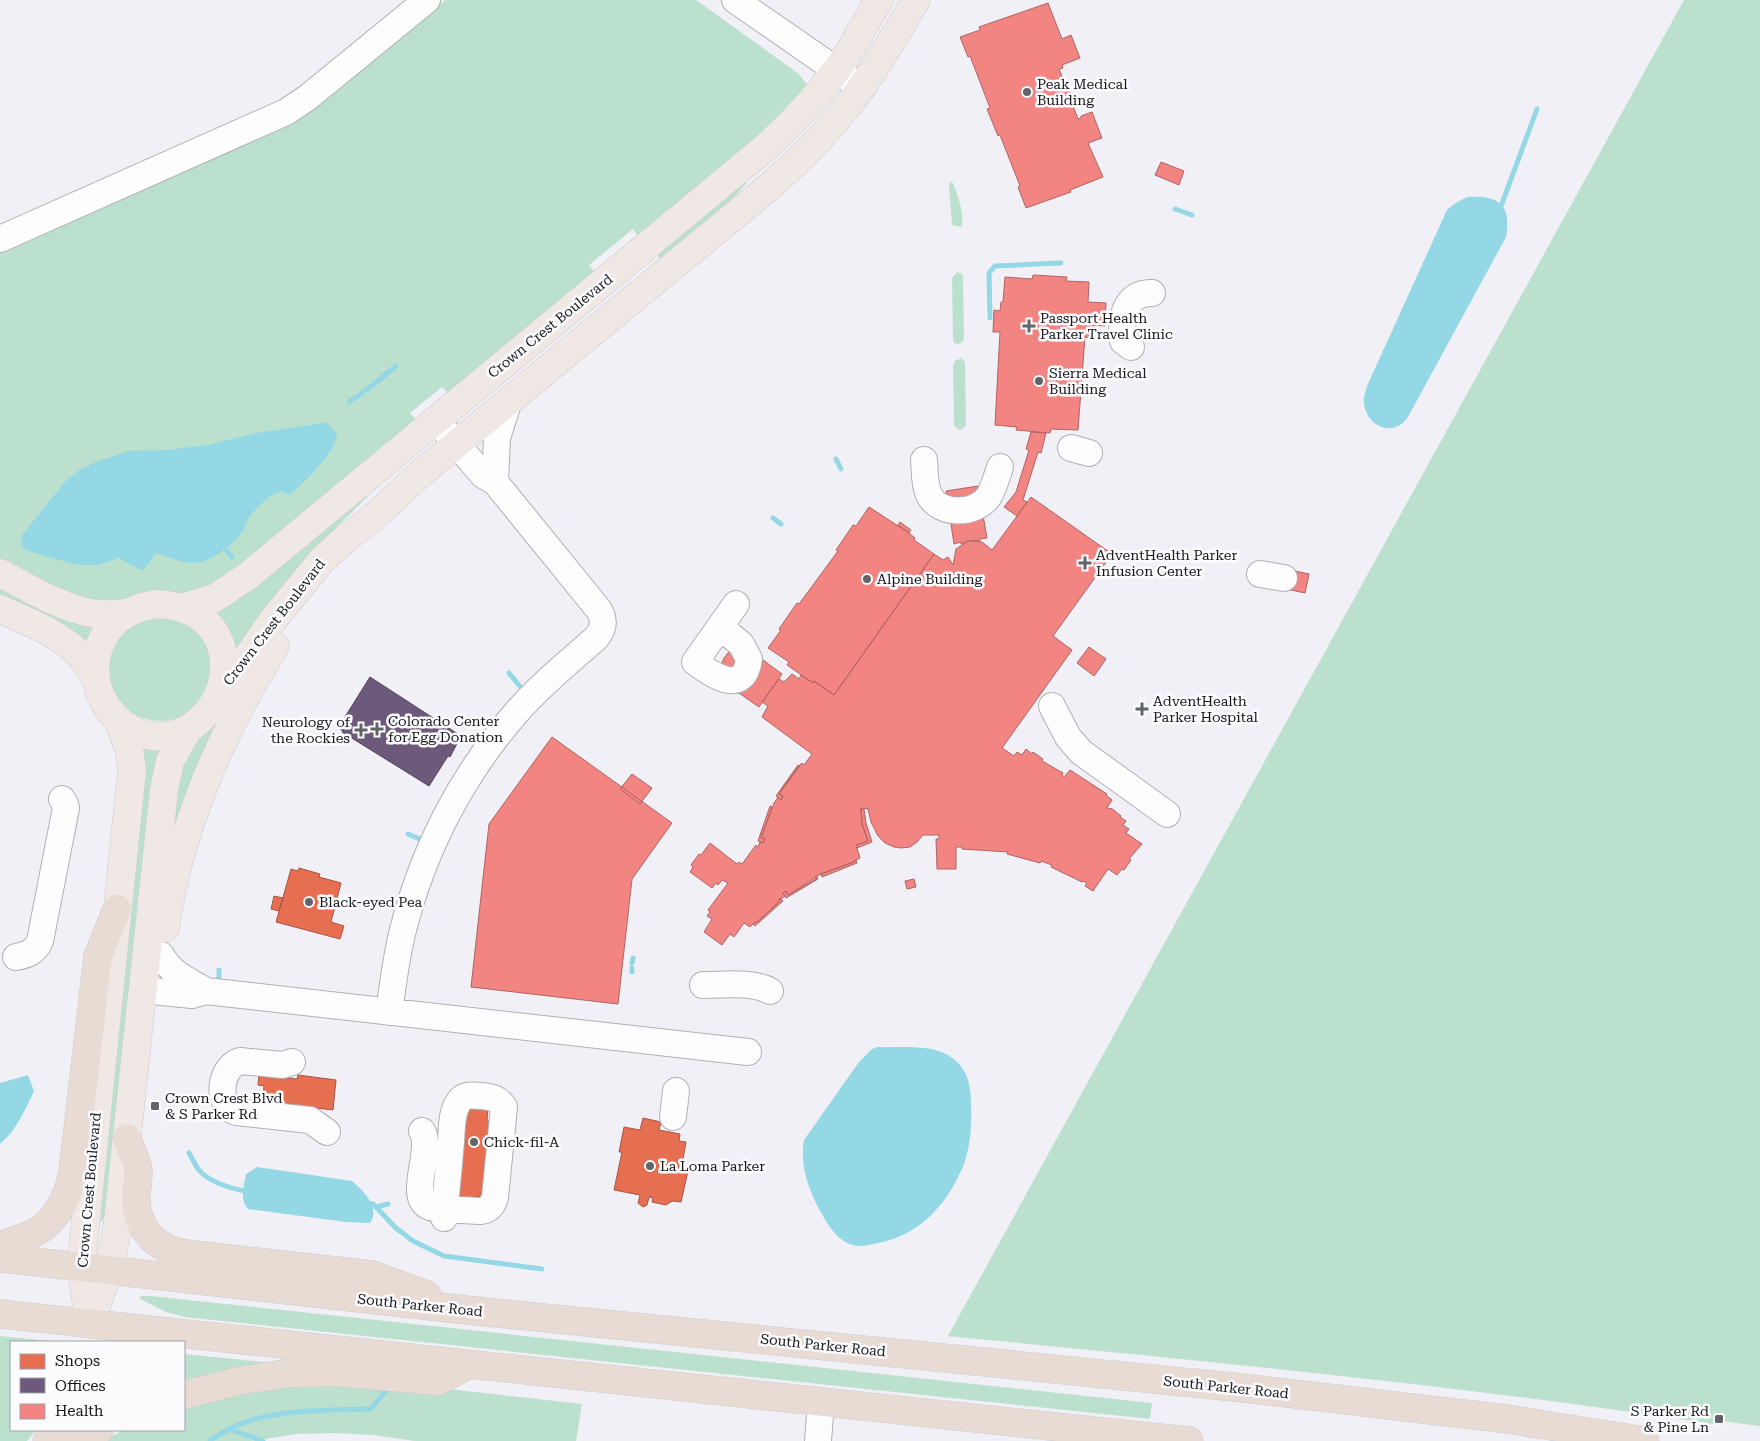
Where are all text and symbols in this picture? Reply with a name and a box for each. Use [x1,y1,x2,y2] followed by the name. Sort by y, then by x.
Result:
[1037,76,1128,108] place label: Peak Medical Building
[1021,86,1033,98] marker: Peak Medical Building
[484,271,616,381] street label: Crown Crest Boulevard
[1040,310,1173,342] place label: Passport Health Parker Travel Clinic
[1022,319,1036,333] marker: Passport Health Parker Travel Clinic
[1049,365,1147,397] place label: Sierra Medical Building
[1033,375,1045,387] marker: Sierra Medical Building
[1096,547,1237,579] place label: AdventHealth Parker Infusion Center
[220,556,328,688] street label: Crown Crest Boulevard
[1078,556,1092,570] marker: AdventHealth Parker Infusion Center
[877,571,982,587] place label: Alpine Building
[861,573,873,585] marker: Alpine Building
[1153,693,1258,725] place label: AdventHealth Parker Hospital
[1135,702,1149,716] marker: AdventHealth Parker Hospital
[388,713,503,745] place label: Colorado Center for Egg Donation
[262,714,351,746] place label: Neurology of the Rockies
[370,722,384,736] marker: Colorado Center for Egg Donation
[354,723,368,737] marker: Neurology of the Rockies
[319,894,423,910] place label: Black-eyed Pea
[303,896,315,908] marker: Black-eyed Pea
[165,1090,283,1122] place label: Crown Crest Blvd & S Parker Rd
[149,1100,161,1112] marker: Crown Crest Blvd & S Parker Rd
[74,1112,104,1268] street label: Crown Crest Boulevard
[484,1134,559,1150] place label: Chick-fil-A
[468,1136,480,1148] marker: Chick-fil-A
[660,1158,765,1174] place label: La Loma Parker
[644,1160,656,1172] marker: La Loma Parker
[357,1290,483,1320] street label: South Parker Road
[760,1330,886,1360] street label: South Parker Road
[10,1341,185,1431] legend
[55,1352,100,1370] text: Shops
[1163,1372,1289,1402] street label: South Parker Road
[55,1377,106,1395] text: Offices
[55,1402,104,1420] text: Health
[1631,1403,1709,1435] place label: S Parker Rd & Pine Ln
[1713,1413,1725,1425] marker: S Parker Rd & Pine Ln

